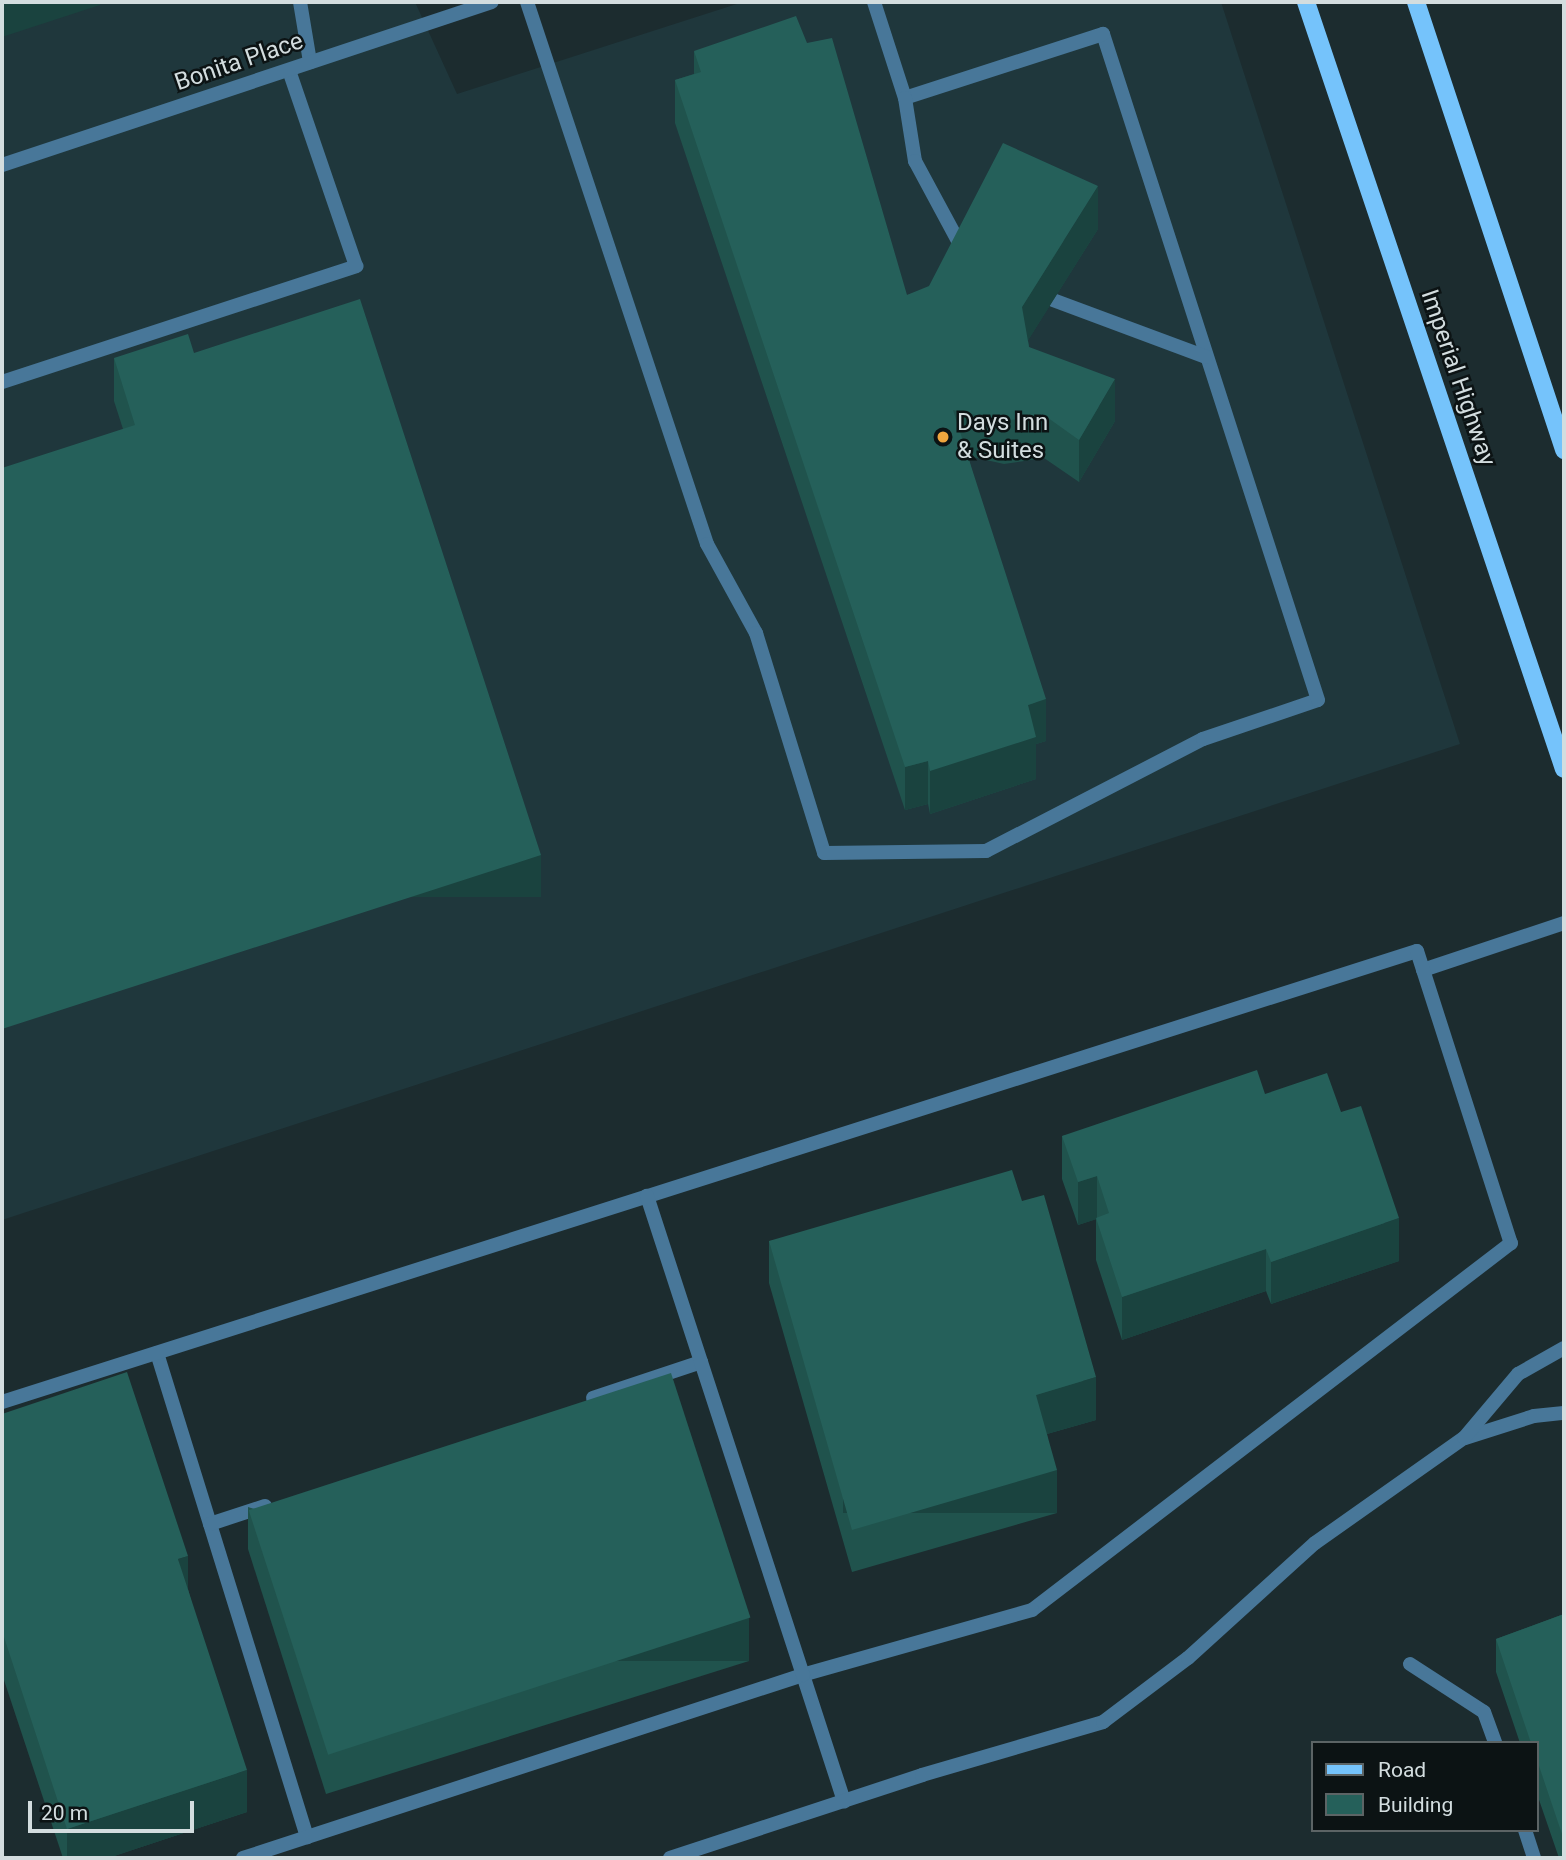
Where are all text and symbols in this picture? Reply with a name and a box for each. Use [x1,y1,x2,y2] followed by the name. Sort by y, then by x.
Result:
[171,27,307,97] street label: Bonita Place
[1414,286,1502,470] street label: Imperial Highway
[957,409,1048,465] place label: Days Inn & Suites
[935,429,951,445] marker: Days Inn & Suites
[1310,1741,1538,1832] legend
[1378,1758,1426,1782] text: Road
[32,1786,198,1830] scale bar
[1378,1793,1453,1817] text: Building
[41,1801,88,1825] text: 20 m

